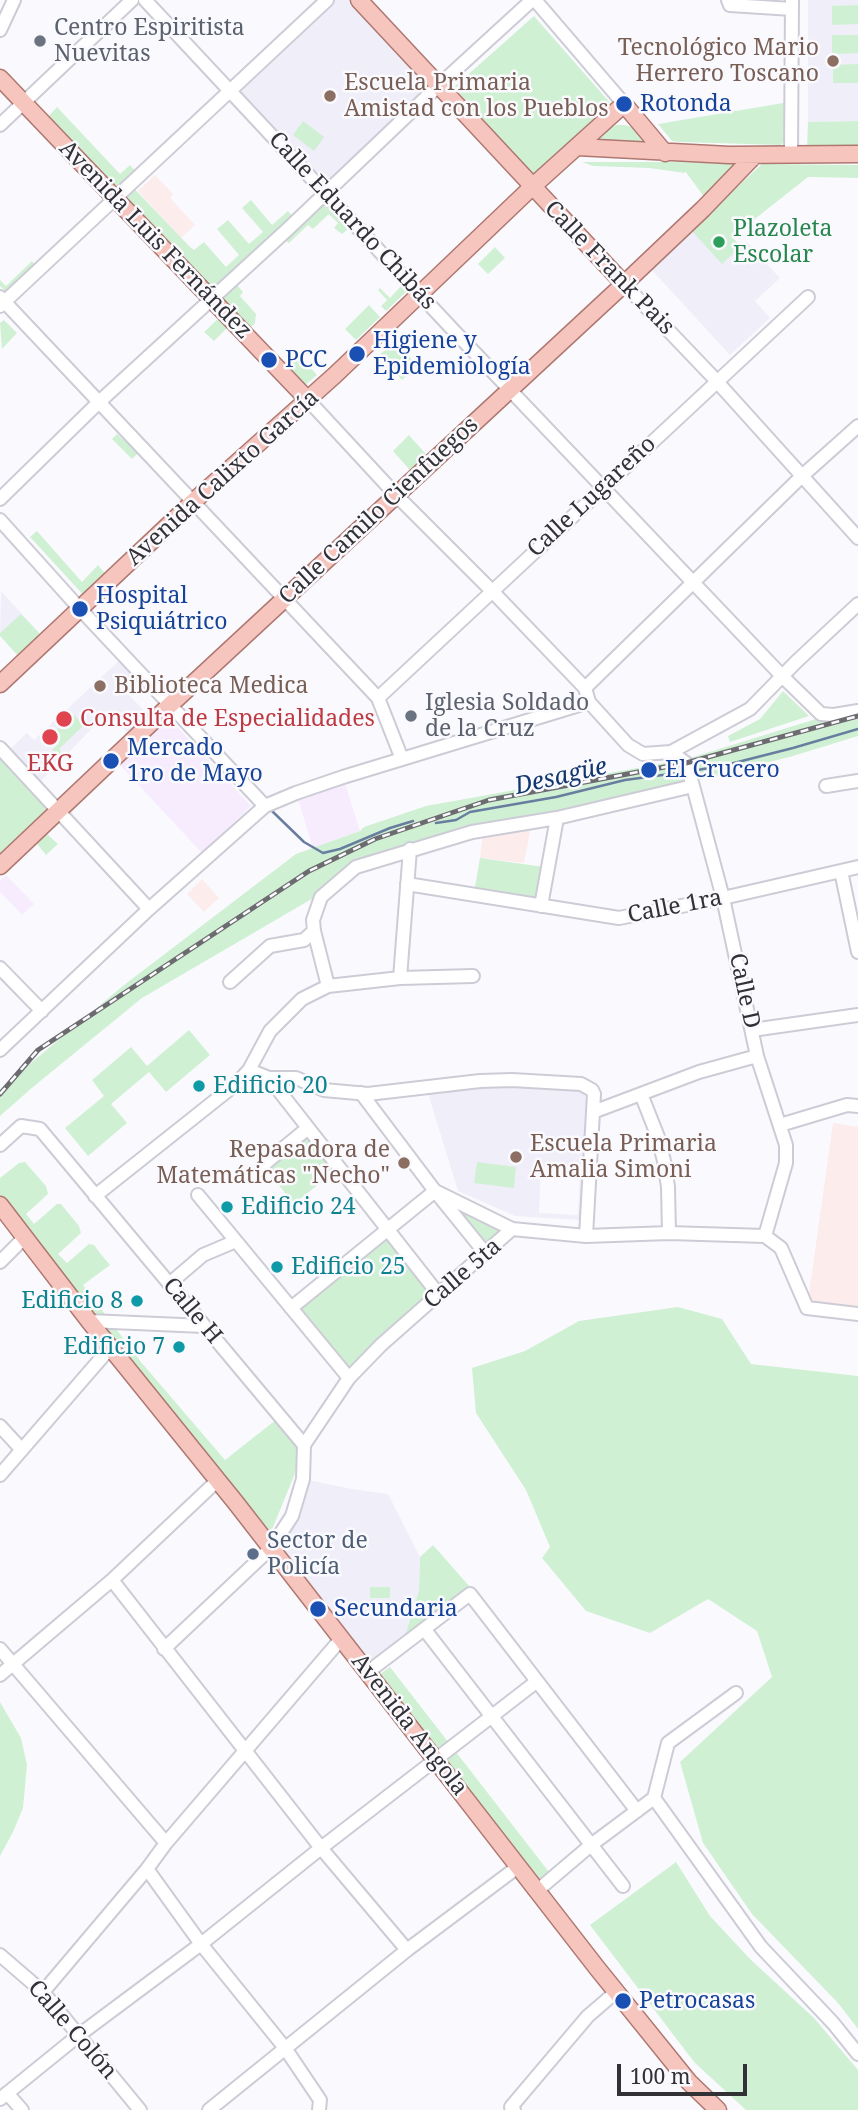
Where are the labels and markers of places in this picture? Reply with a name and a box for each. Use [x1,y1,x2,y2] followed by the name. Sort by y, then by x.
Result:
[54,14,245,68] place label: Centro Espiritista Nuevitas
[32,33,48,49] marker: Centro Espiritista Nuevitas
[618,34,819,88] place label: Tecnológico Mario Herrero Toscano
[825,53,841,69] marker: Tecnológico Mario Herrero Toscano
[344,69,609,123] place label: Escuela Primaria Amistad con los Pueblos
[322,88,338,104] marker: Escuela Primaria Amistad con los Pueblos
[640,90,732,118] place label: Rotonda
[614,94,634,114] marker: Rotonda
[733,215,832,269] place label: Plazoleta Escolar
[711,234,727,250] marker: Plazoleta Escolar
[373,327,531,381] place label: Higiene y Epidemiología
[347,344,367,364] marker: Higiene y Epidemiología
[285,346,327,374] place label: PCC
[259,350,279,370] marker: PCC
[96,582,228,636] place label: Hospital Psiquiátrico
[70,599,90,619] marker: Hospital Psiquiátrico
[114,672,309,700] place label: Biblioteca Medica
[92,678,108,694] marker: Biblioteca Medica
[425,689,589,743] place label: Iglesia Soldado de la Cruz
[80,705,375,733] place label: Consulta de Especialidades
[403,708,419,724] marker: Iglesia Soldado de la Cruz
[54,709,74,729] marker: Consulta de Especialidades
[40,727,60,747] marker: EKG
[127,734,263,788] place label: Mercado 1ro de Mayo
[27,750,73,778] place label: EKG
[101,751,121,771] marker: Mercado 1ro de Mayo
[665,756,780,784] place label: El Crucero
[639,760,659,780] marker: El Crucero
[213,1072,328,1100] place label: Edificio 20
[191,1078,207,1094] marker: Edificio 20
[530,1130,717,1184] place label: Escuela Primaria Amalia Simoni
[157,1136,390,1190] place label: Repasadora de Matemáticas "Necho"
[508,1149,524,1165] marker: Escuela Primaria Amalia Simoni
[396,1155,412,1171] marker: Repasadora de Matemáticas "Necho"
[241,1193,356,1221] place label: Edificio 24
[219,1199,235,1215] marker: Edificio 24
[291,1253,406,1281] place label: Edificio 25
[269,1259,285,1275] marker: Edificio 25
[21,1287,123,1315] place label: Edificio 8
[129,1293,145,1309] marker: Edificio 8
[63,1333,165,1361] place label: Edificio 7
[171,1339,187,1355] marker: Edificio 7
[267,1527,368,1581] place label: Sector de Policía
[245,1546,261,1562] marker: Sector de Policía
[334,1595,458,1623] place label: Secundaria
[308,1599,328,1619] marker: Secundaria
[639,1987,755,2015] place label: Petrocasas
[613,1991,633,2011] marker: Petrocasas

